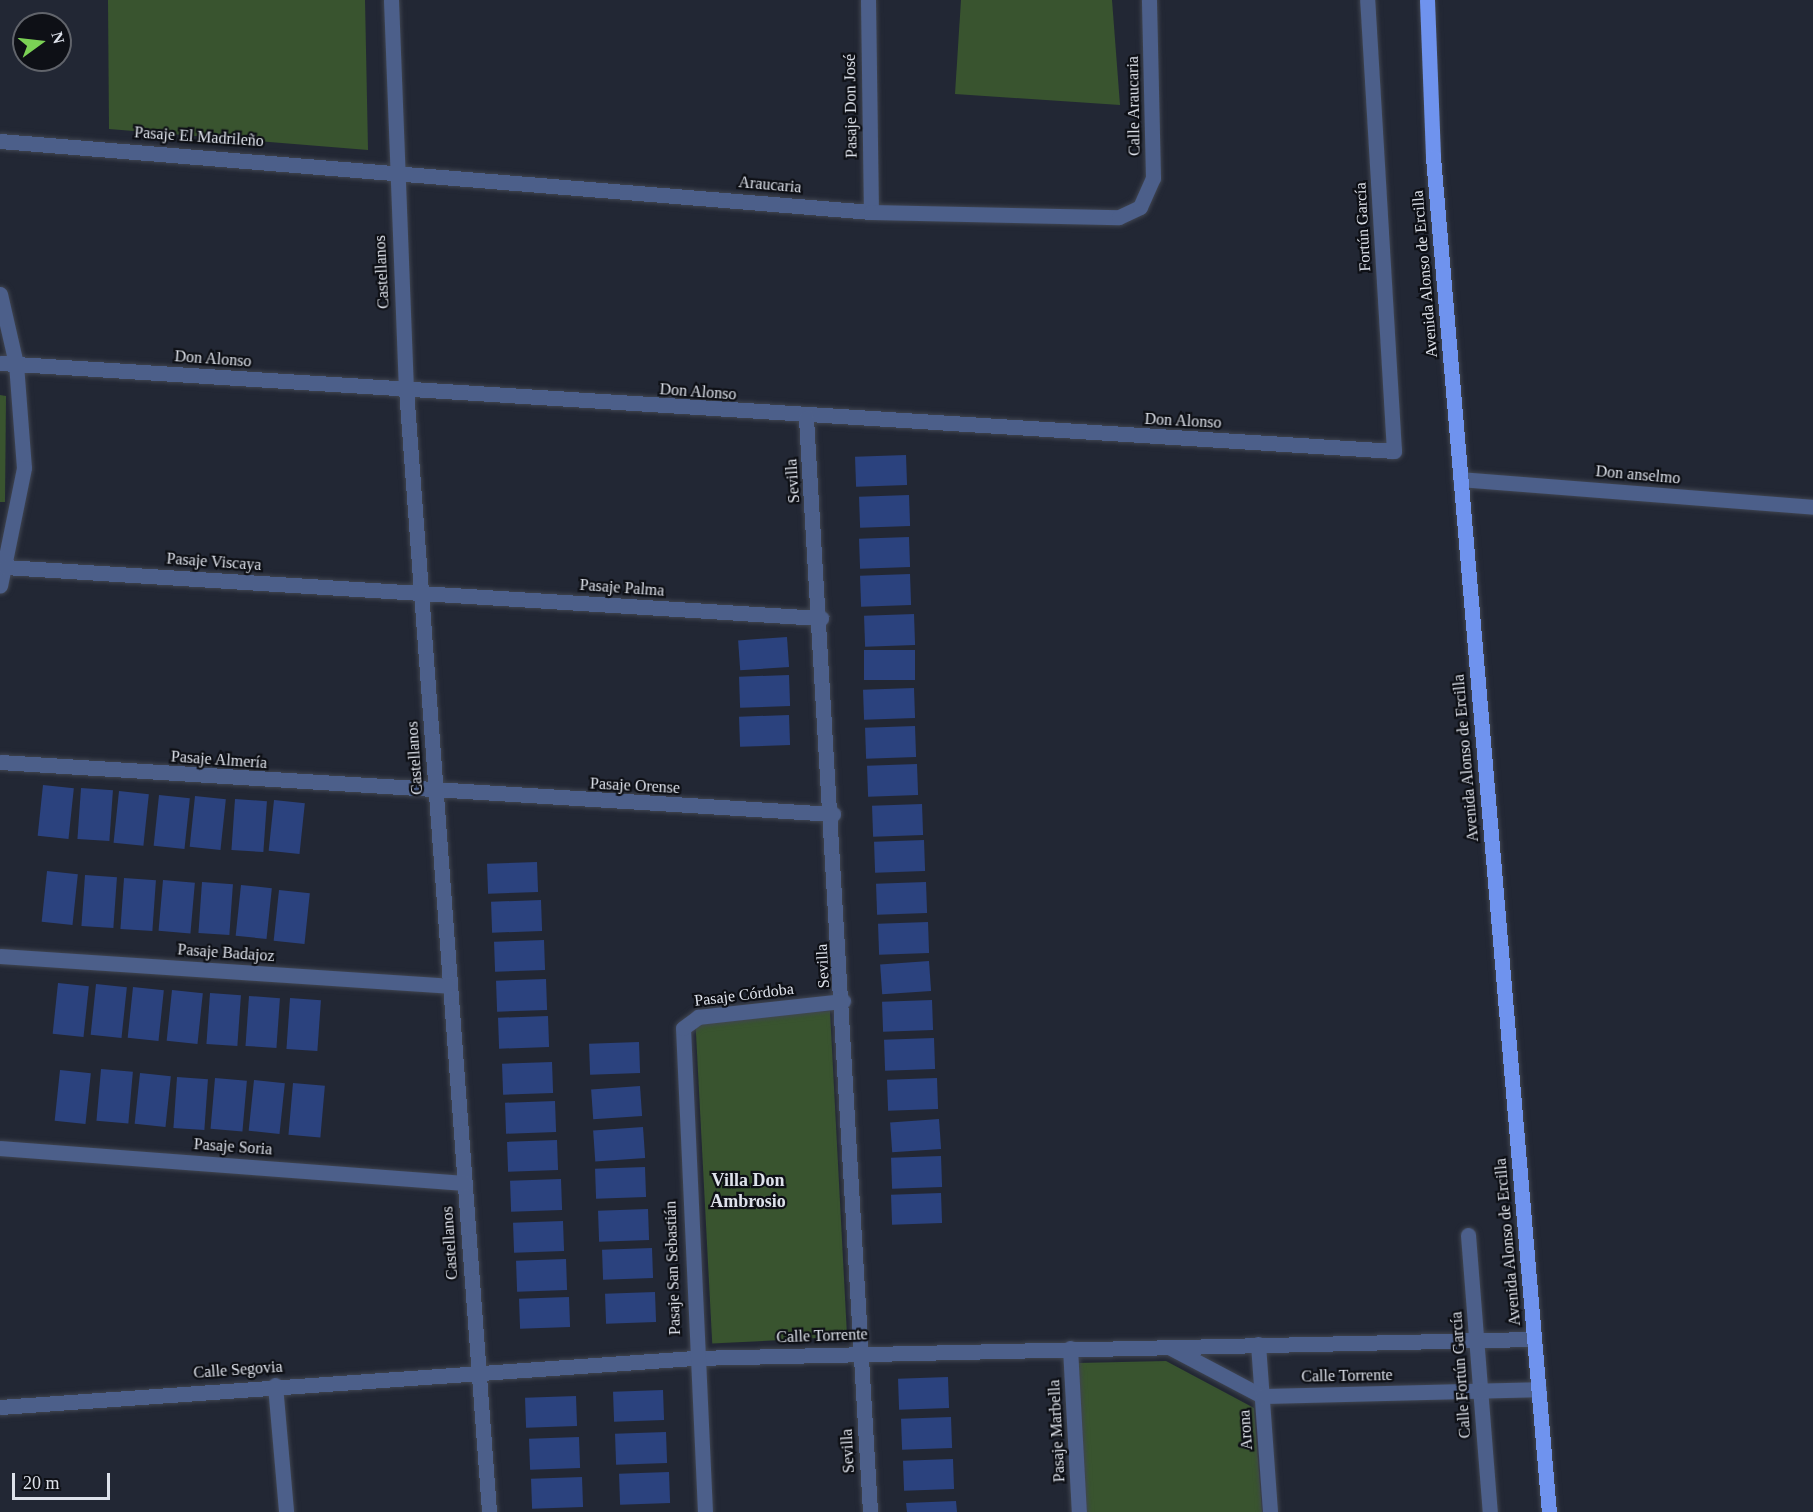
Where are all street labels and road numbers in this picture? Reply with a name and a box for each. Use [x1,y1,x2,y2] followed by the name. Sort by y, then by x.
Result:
[840,54,862,158] street label: Pasaje Don José
[1124,55,1144,157] street label: Calle Araucaria
[134,123,264,151] street label: Pasaje El Madrileño
[738,173,802,197] street label: Araucaria
[1351,182,1375,272] street label: Fortún García
[1408,189,1442,359] street label: Avenida Alonso de Ercilla
[370,235,394,309] street label: Castellanos
[174,347,252,371] street label: Don Alonso
[659,380,737,404] street label: Don Alonso
[1144,409,1222,433] street label: Don Alonso
[782,458,804,504] street label: Sevilla
[1595,462,1681,488] street label: Don anselmo
[166,549,262,575] street label: Pasaje Viscaya
[579,575,665,601] street label: Pasaje Palma
[1449,673,1483,843] street label: Avenida Alonso de Ercilla
[403,721,427,795] street label: Castellanos
[170,747,268,773] street label: Pasaje Almería
[589,774,681,798] street label: Pasaje Orense
[177,940,275,966] street label: Pasaje Badajoz
[812,943,834,989] street label: Sevilla
[693,979,795,1011] street label: Pasaje Córdoba
[193,1135,273,1159] street label: Pasaje Soria
[1491,1157,1525,1327] street label: Avenida Alonso de Ercilla
[661,1201,685,1335] street label: Pasaje San Sebastián
[438,1206,462,1280] street label: Castellanos
[1447,1311,1475,1439] street label: Calle Fortún García
[776,1325,868,1347] street label: Calle Torrente
[193,1357,283,1383] street label: Calle Segovia
[1301,1366,1393,1386] street label: Calle Torrente
[1045,1379,1069,1483] street label: Pasaje Marbella
[1235,1409,1257,1451] street label: Arona
[837,1428,859,1474] street label: Sevilla

